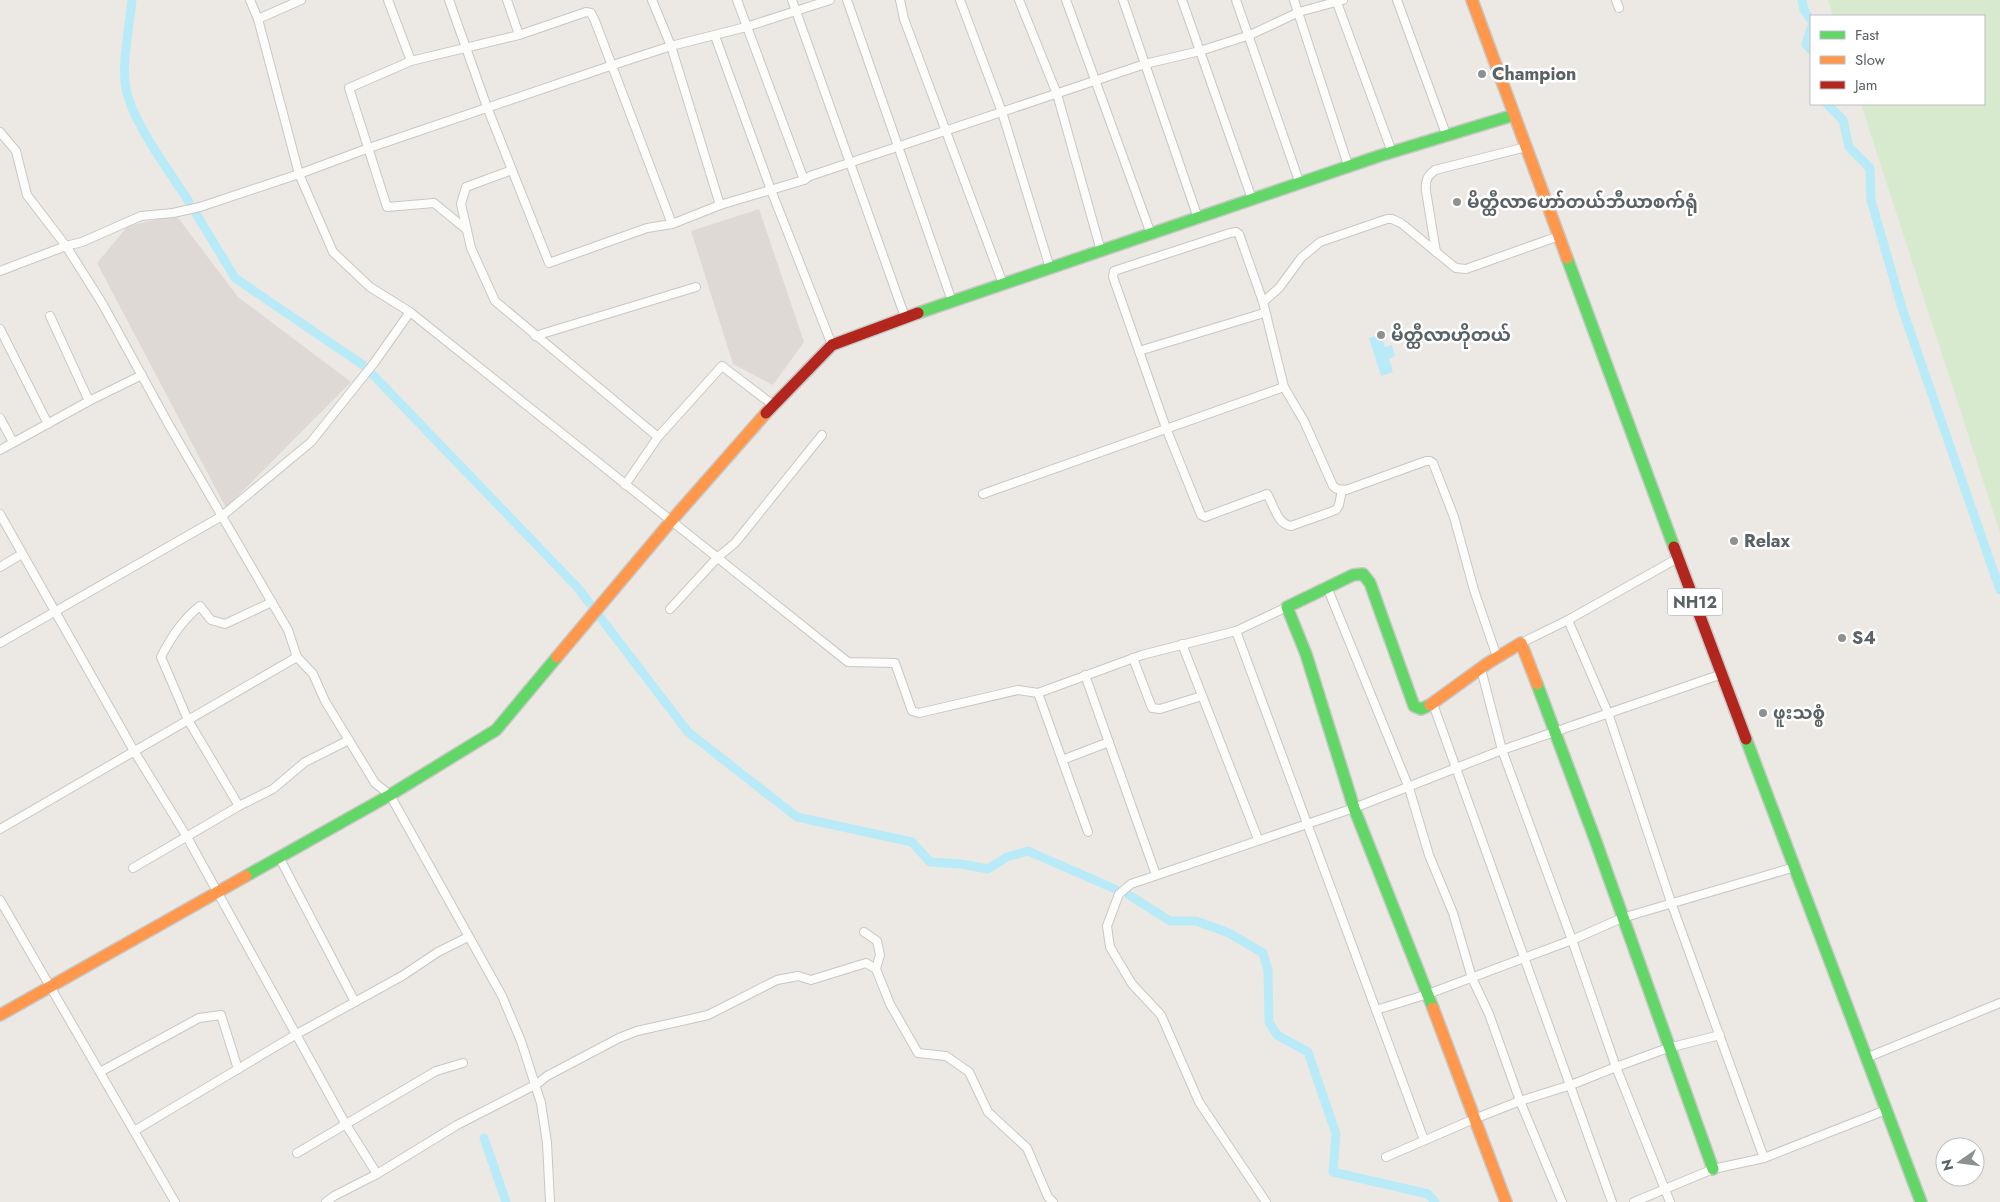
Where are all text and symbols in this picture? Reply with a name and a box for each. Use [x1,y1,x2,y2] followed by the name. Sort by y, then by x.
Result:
[1810,15,1985,105] legend
[1855,24,1879,46] text: Fast
[1855,49,1886,71] text: Slow
[1492,61,1576,87] place label: Champion
[1476,68,1488,80] marker: Champion
[1853,74,1878,96] text: Jam
[1467,189,1698,216] place label: မိတ္ထီလာဟော်တယ်ဘီယာစက်ရုံ
[1451,196,1463,208] marker: မိတ္ထီလာဟော်တယ်ဘီယာစက်ရုံ
[1391,322,1511,349] place label: မိတ္ထီလာဟိုတယ်
[1375,329,1387,341] marker: မိတ္ထီလာဟိုတယ်
[1744,528,1791,554] place label: Relax
[1728,535,1740,547] marker: Relax
[1668,588,1722,616] road number: NH12
[1852,625,1876,651] place label: S4
[1836,632,1848,644] marker: S4
[1773,700,1825,727] place label: ဖူးသစ္စံ
[1757,707,1769,719] marker: ဖူးသစ္စံ
[1935,1137,1985,1187] north arrow
[1936,1157,1958,1173] text: N

